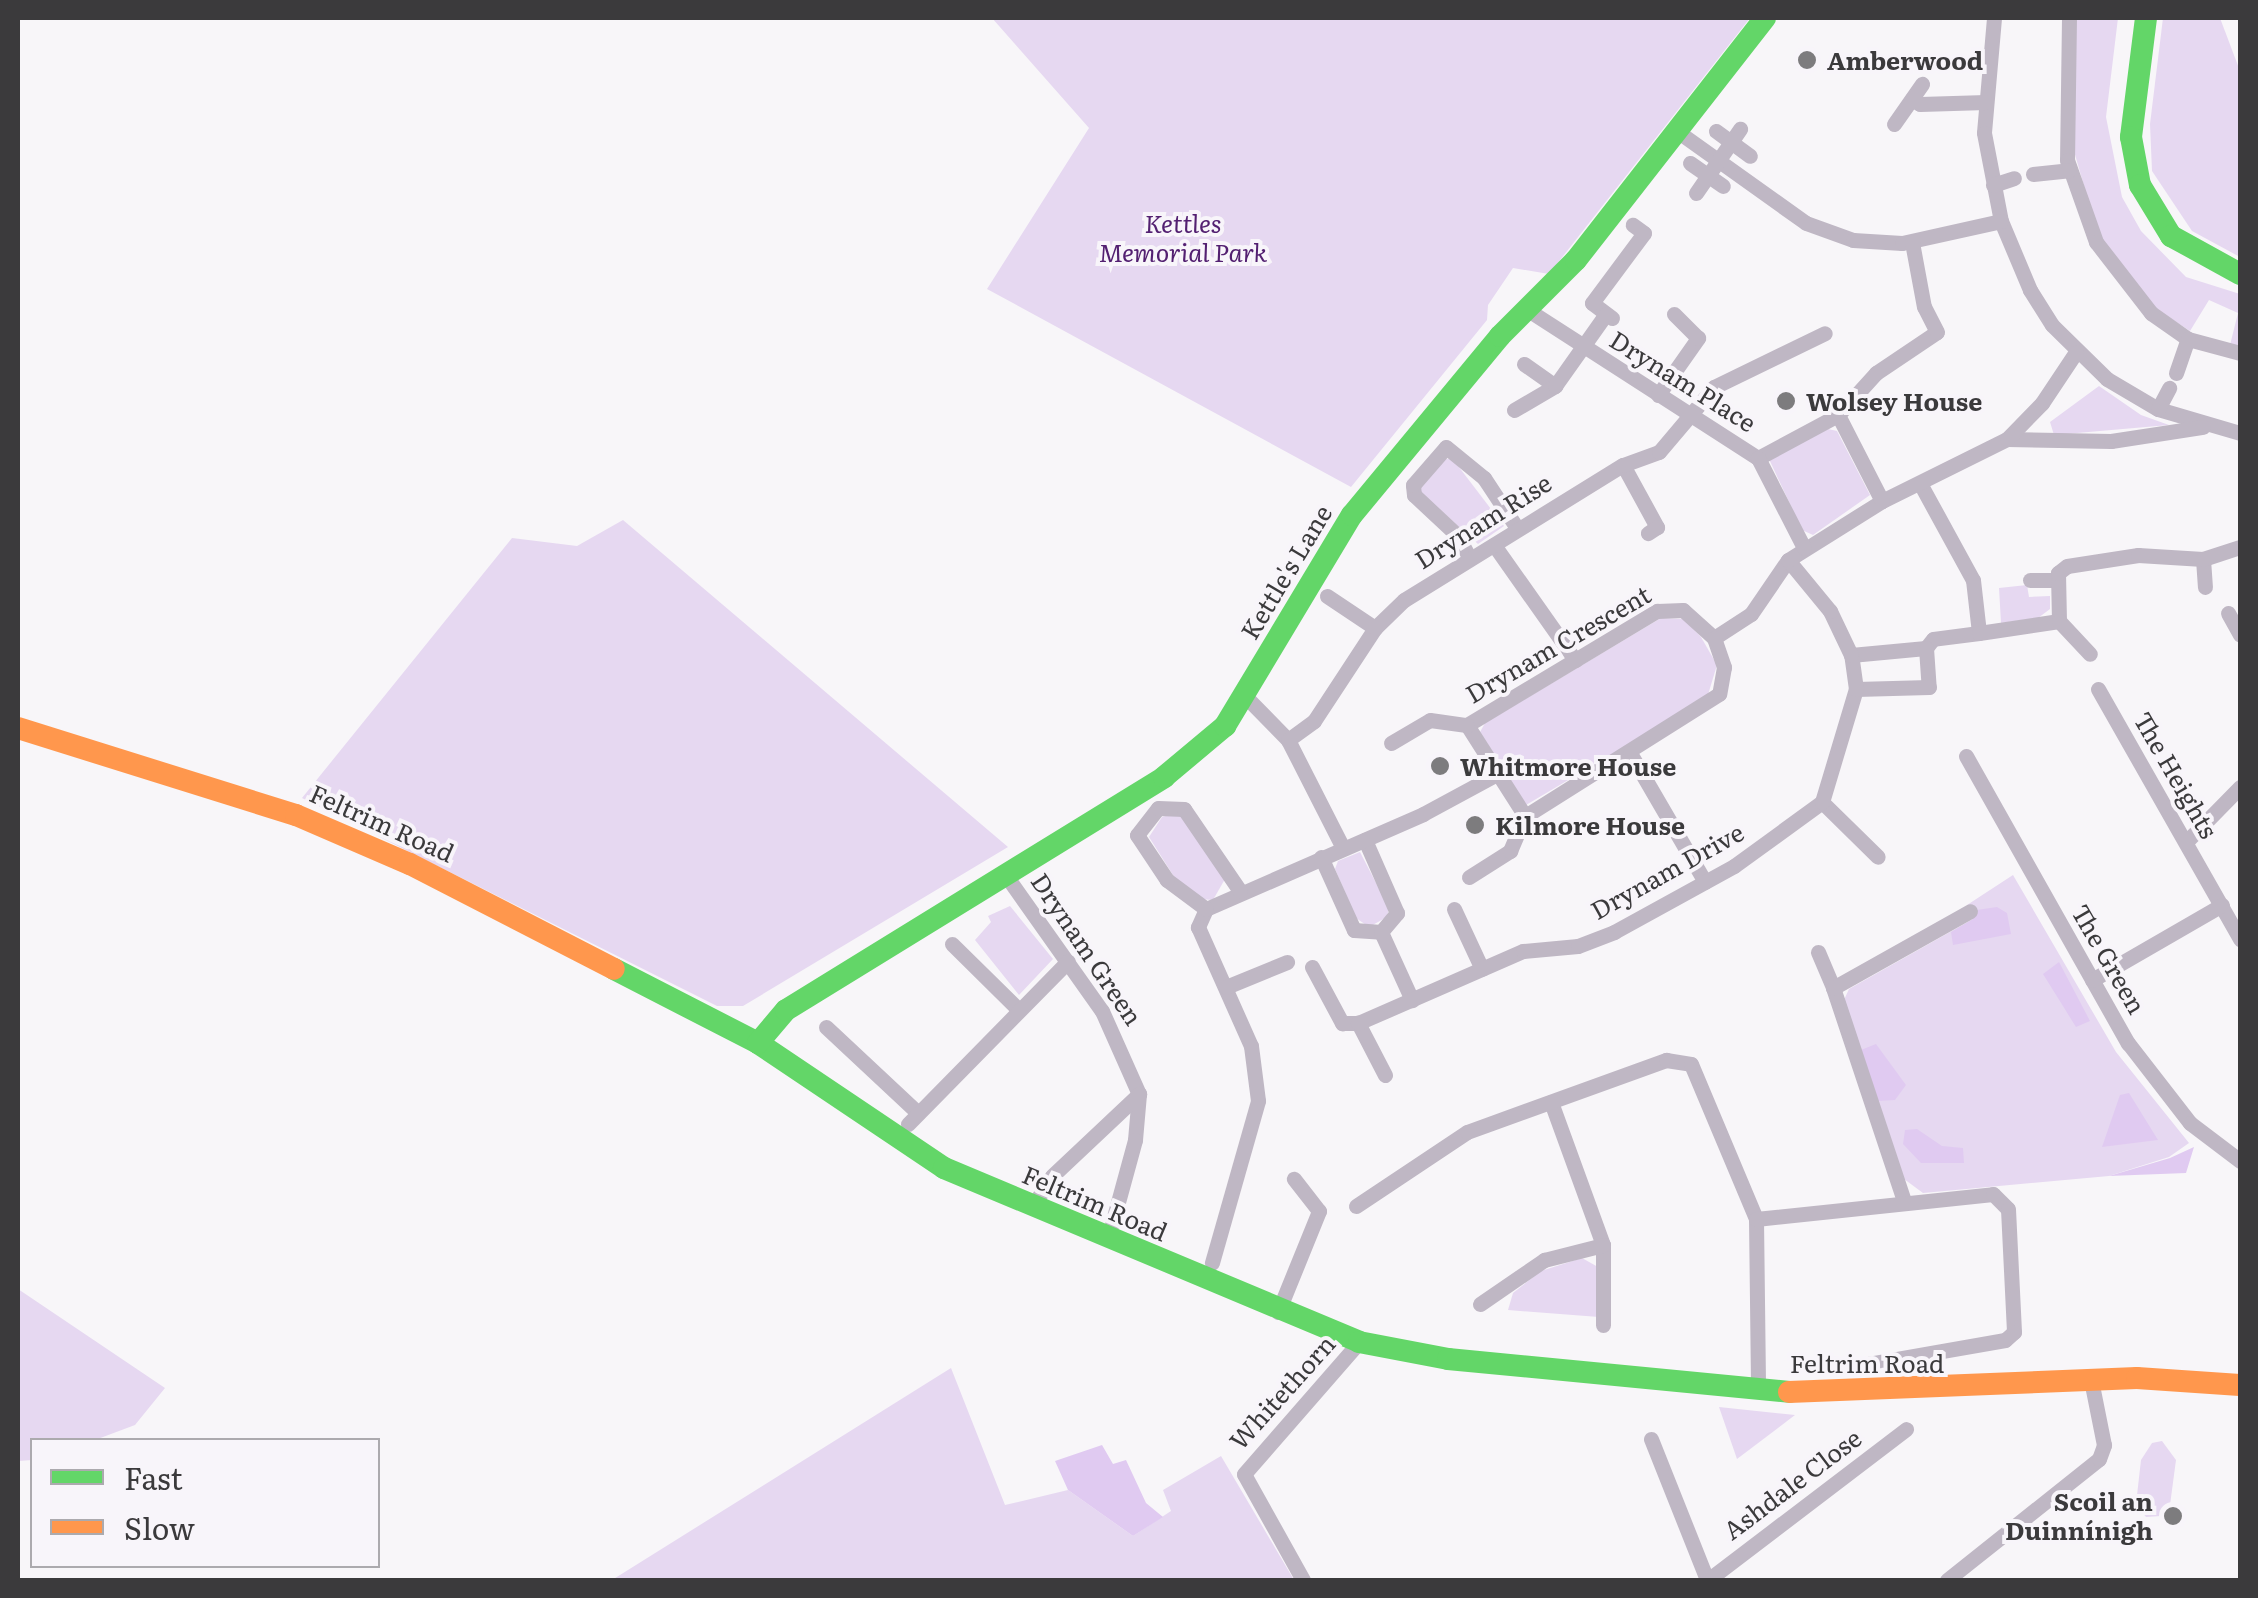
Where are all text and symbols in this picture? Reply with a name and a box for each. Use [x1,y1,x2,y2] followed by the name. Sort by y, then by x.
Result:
[1827,45,1983,75] place label: Amberwood
[1796,49,1818,71] marker: Amberwood
[1099,209,1267,268] park label: Kettles Memorial Park
[1604,324,1762,438] street label: Drynam Place
[1806,386,1982,416] place label: Wolsey House
[1775,390,1797,412] marker: Wolsey House
[1409,467,1557,575] street label: Drynam Rise
[1234,499,1338,645] street label: Kettle's Lane
[1460,579,1656,709] street label: Drynam Crescent
[2128,706,2224,844] street label: The Heights
[1460,751,1676,781] place label: Whitmore House
[1429,755,1451,777] marker: Whitmore House
[305,778,459,868] street label: Feltrim Road
[1495,810,1685,840] place label: Kilmore House
[1464,814,1486,836] marker: Kilmore House
[1585,817,1749,925] street label: Drynam Drive
[1025,867,1149,1031] street label: Drynam Green
[2066,899,2152,1019] street label: The Green
[1018,1159,1172,1247] street label: Feltrim Road
[1223,1329,1341,1455] street label: Whitethorn
[1790,1348,1944,1378] street label: Feltrim Road
[1717,1422,1867,1546] street label: Ashdale Close
[30,1438,380,1568] legend
[124,1455,183,1499] text: Fast
[2005,1487,2153,1546] place label: Scoil an Duinnínigh
[124,1505,195,1549] text: Slow
[2162,1505,2184,1527] marker: Scoil an Duinnínigh

